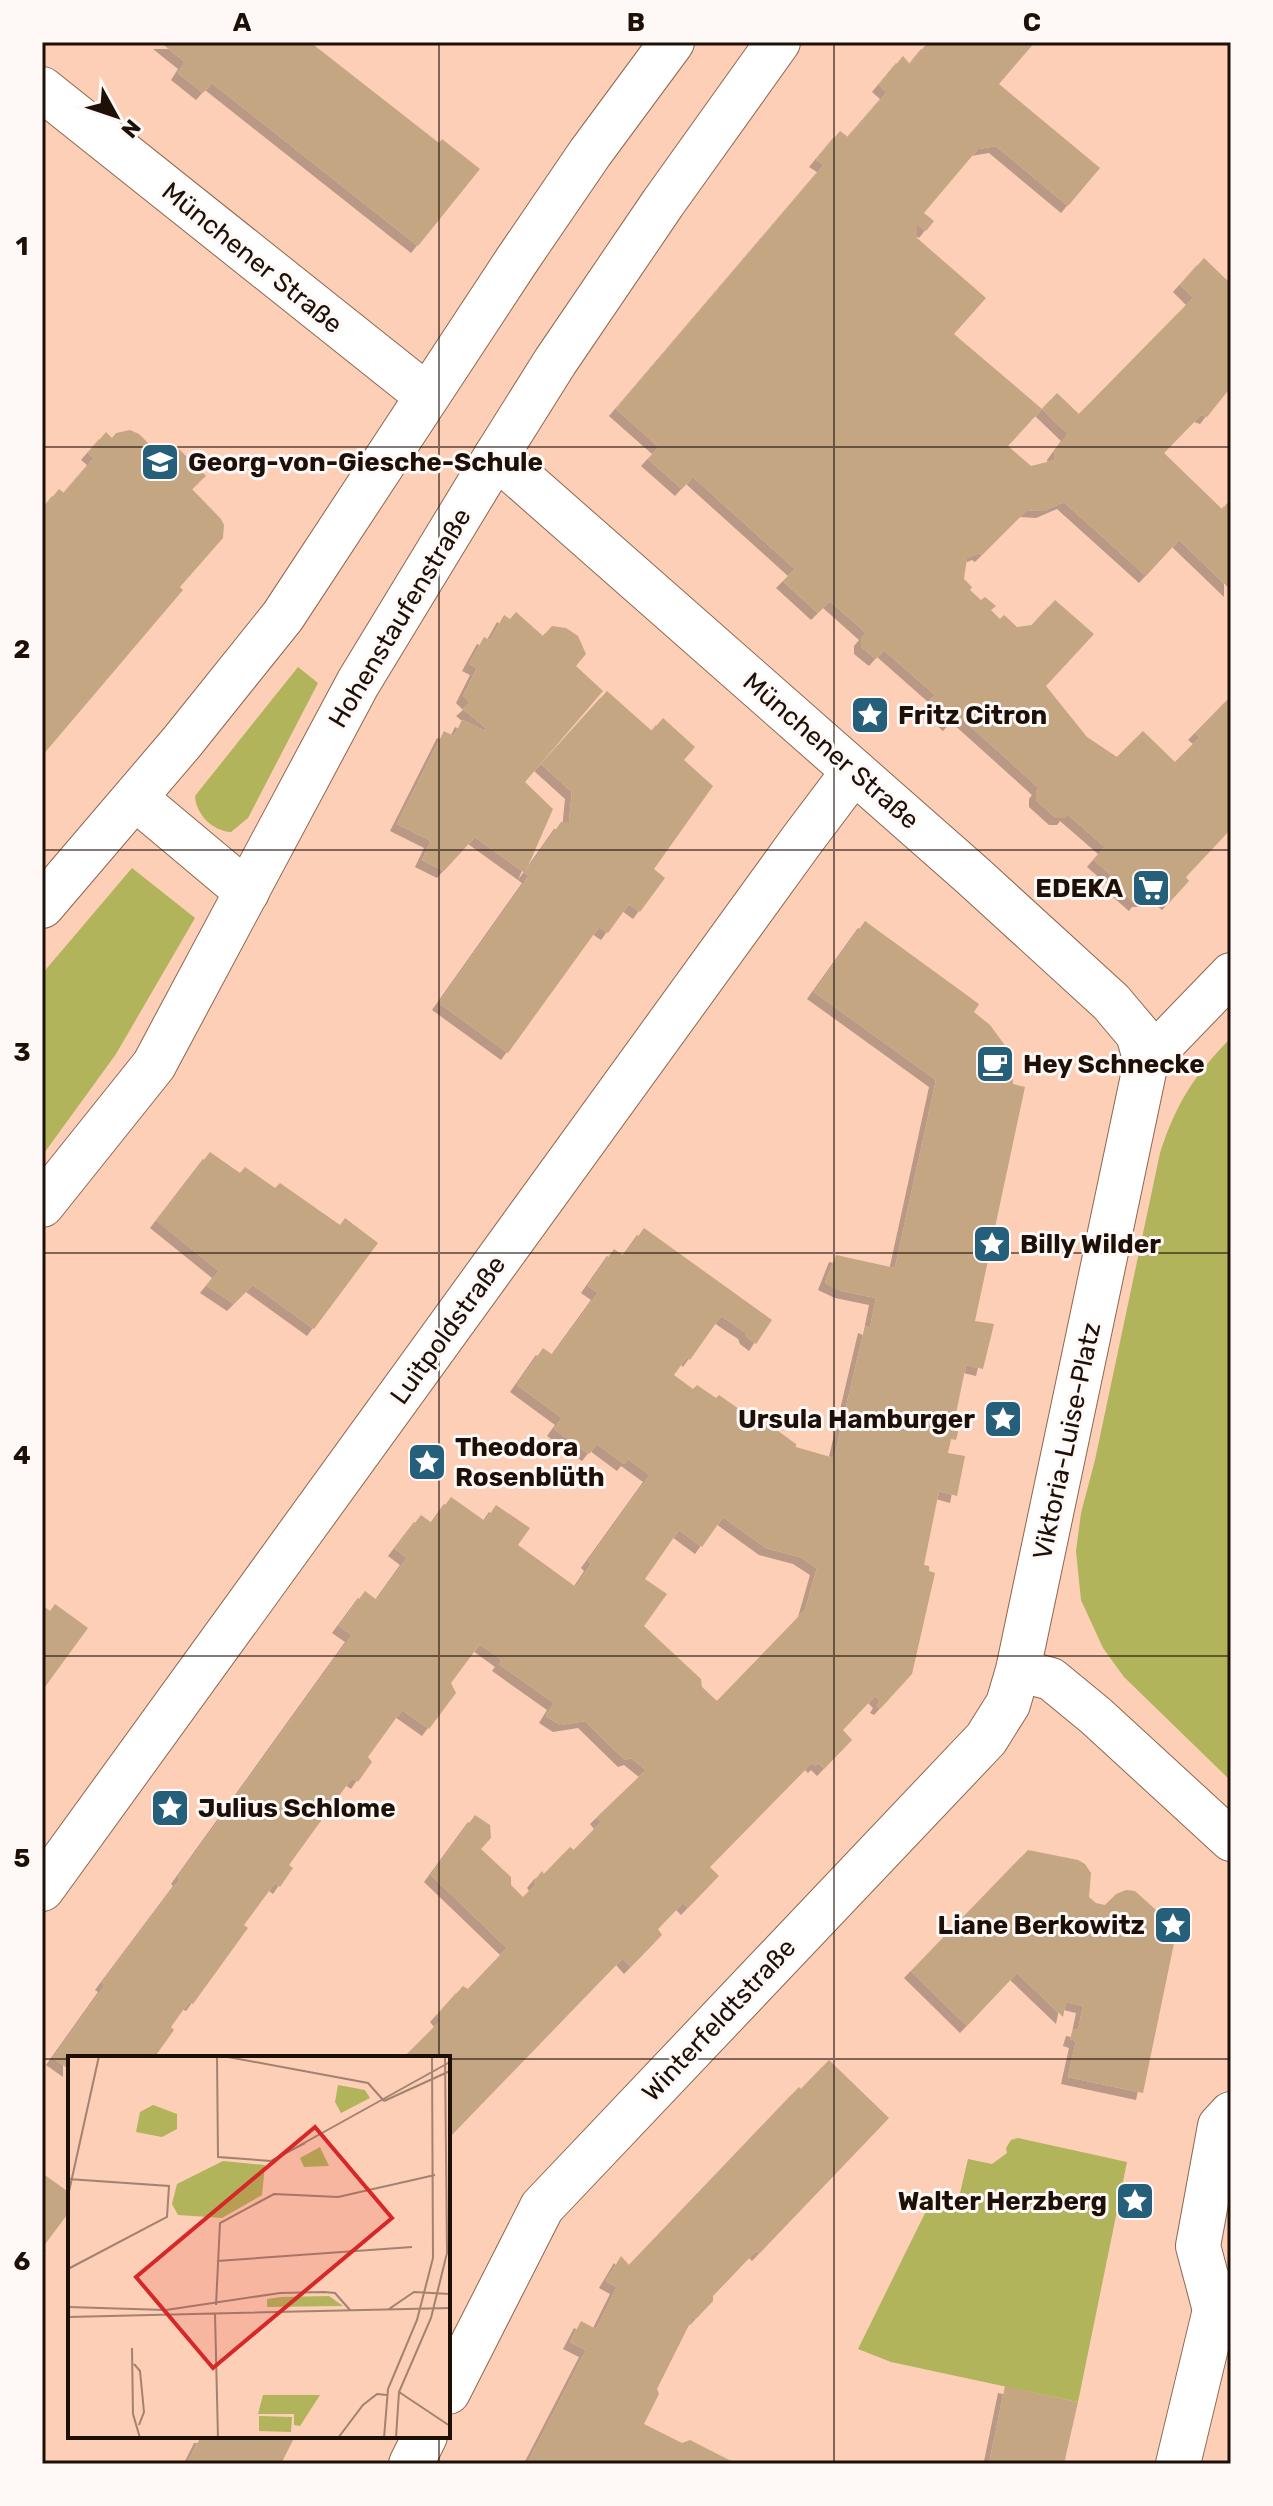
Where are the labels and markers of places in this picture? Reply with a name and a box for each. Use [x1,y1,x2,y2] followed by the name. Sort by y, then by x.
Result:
[139,441,181,483] school or university icon: Georg-von-Giesche-Schule
[188,447,543,478] place label: Georg-von-Giesche-Schule
[849,694,891,736] place icon: Fritz Citron
[898,700,1047,731] place label: Fritz Citron
[1130,867,1172,909] supermarket icon: EDEKA
[1035,873,1123,904] place label: EDEKA
[974,1043,1016,1085] cafe icon: Hey Schnecke
[1023,1049,1205,1080] place label: Hey Schnecke
[971,1223,1013,1265] place icon: Billy Wilder
[1020,1229,1161,1260] place label: Billy Wilder
[982,1398,1024,1440] place icon: Ursula Hamburger
[738,1404,975,1435] place label: Ursula Hamburger
[455,1432,605,1493] place label: Theodora Rosenblüth
[406,1441,448,1483] place icon: Theodora Rosenblüth
[149,1787,191,1829] place icon: Julius Schlome
[198,1793,396,1824] place label: Julius Schlome
[1152,1904,1194,1946] place icon: Liane Berkowitz
[938,1910,1145,1941] place label: Liane Berkowitz
[1114,2180,1156,2222] place icon: Walter Herzberg
[898,2186,1107,2217] place label: Walter Herzberg

